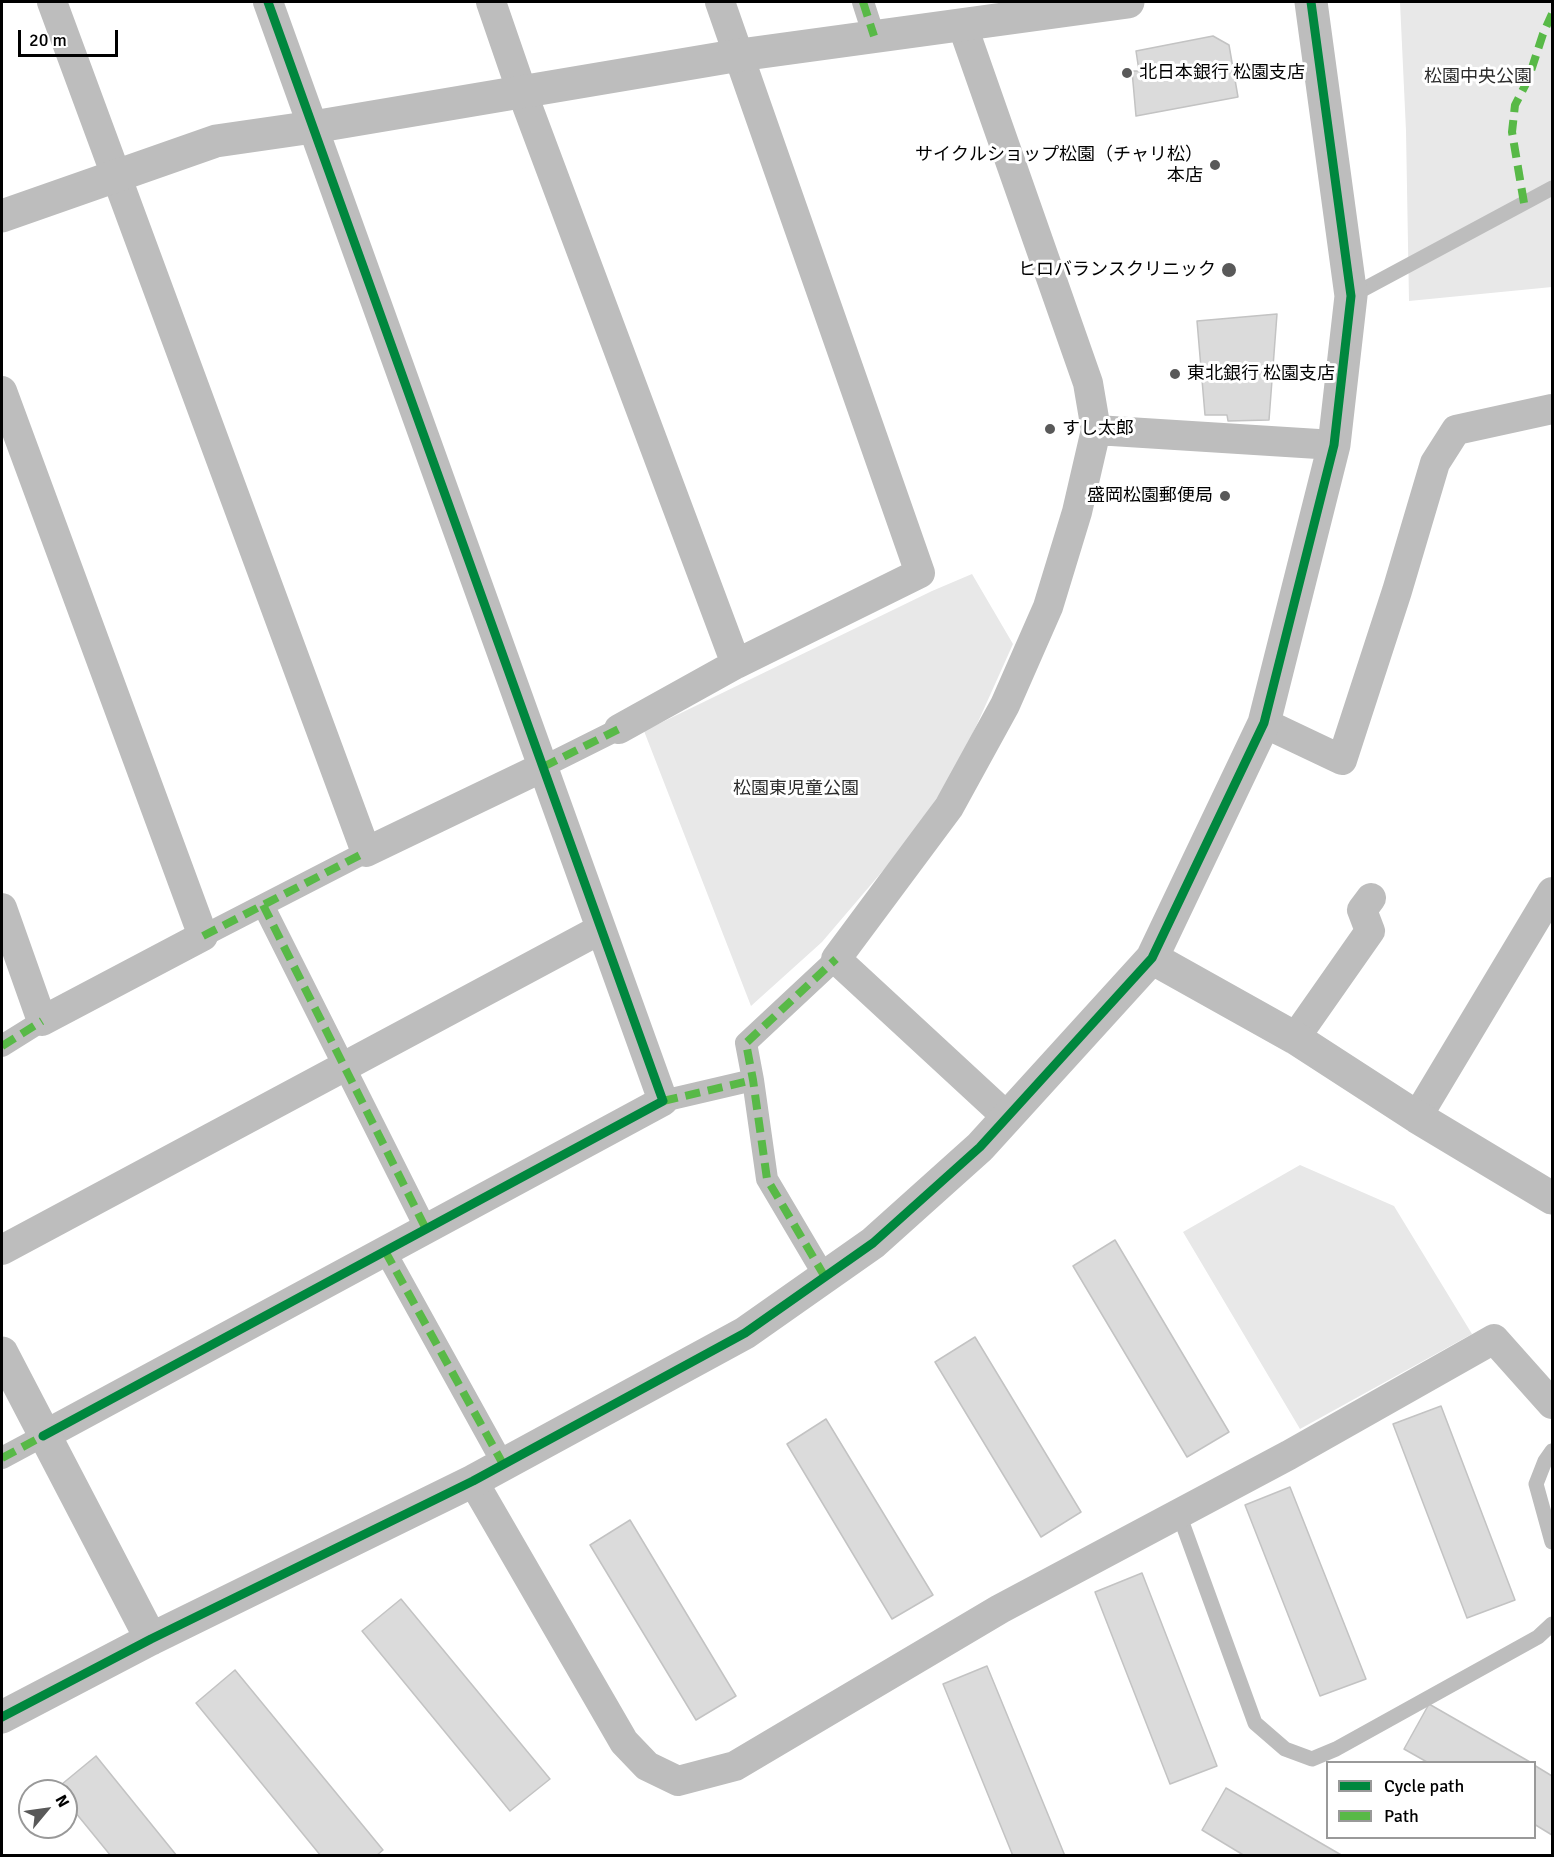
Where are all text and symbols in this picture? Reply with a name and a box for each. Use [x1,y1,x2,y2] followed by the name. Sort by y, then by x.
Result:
[21,18,122,56] scale bar
[29,29,67,51] text: 20 m
[1139,62,1305,84] place label: 北日本銀行 松園支店
[1120,66,1134,80] marker: 北日本銀行 松園支店
[1424,66,1532,88] park label: 松園中央公園
[915,144,1203,186] place label: サイクルショップ松園（チャリ松） 本店
[1208,158,1222,172] marker: サイクルショップ松園（チャリ松） 本店
[1018,259,1216,281] place label: ヒロバランスクリニック
[1220,261,1238,279] marker: ヒロバランスクリニック
[1187,363,1335,385] place label: 東北銀行 松園支店
[1168,367,1182,381] marker: 東北銀行 松園支店
[1062,418,1134,440] place label: すし太郎
[1043,422,1057,436] marker: すし太郎
[1087,485,1213,507] place label: 盛岡松園郵便局
[1218,489,1232,503] marker: 盛岡松園郵便局
[733,778,859,800] park label: 松園東児童公園
[1326,1761,1536,1839] legend
[1384,1775,1464,1797] text: Cycle path
[18,1779,78,1839] north arrow
[51,1792,73,1811] text: N
[1384,1805,1419,1827] text: Path

